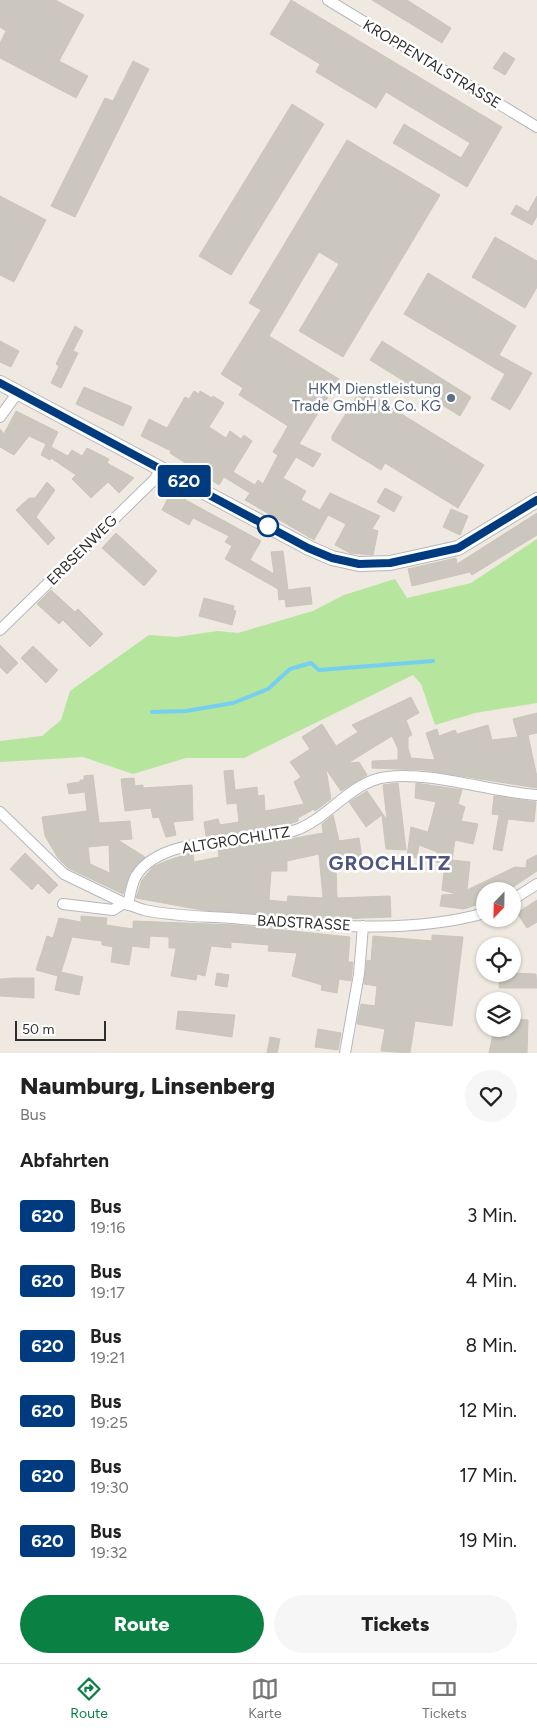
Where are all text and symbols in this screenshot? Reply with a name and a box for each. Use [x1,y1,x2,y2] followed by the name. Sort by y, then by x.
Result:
[360,16,504,112] street label: KROPPENTALSTRASSE
[292,380,441,415] place label: HKM Dienstleistung Trade GmbH & Co. KG
[445,392,457,404] marker: HKM Dienstleistung Trade GmbH & Co. KG
[155,465,213,497] line badge: 620
[168,470,200,492] text: 620
[43,511,121,589] street label: ERBSENWEG
[257,515,279,537] unlabelled marker
[181,823,291,857] street label: ALTGROCHLITZ
[329,851,451,875] district label: GROCHLITZ
[476,882,521,928] north arrow
[476,882,521,1037] map controls
[257,912,351,934] street label: BADSTRASSE
[476,937,521,982] button: locate
[476,992,521,1037] button: layers
[15,1018,106,1041] scale bar
[22,1021,54,1038] text: 50 m
[465,1070,517,1122] button: heart
[20,1071,275,1100] text: Naumburg, Linsenberg
[20,1105,46,1124] text: Bus
[20,1149,109,1172] text: Abfahrten
[90,1195,121,1218] text: Bus
[467,1204,517,1227] text: 3 Min.
[31,1205,64,1227] text: 620
[90,1218,125,1237] text: 19:16
[90,1260,121,1283] text: Bus
[465,1269,517,1292] text: 4 Min.
[31,1270,64,1292] text: 620
[90,1283,125,1302] text: 19:17
[90,1325,121,1348] text: Bus
[466,1334,517,1357] text: 8 Min.
[31,1335,64,1357] text: 620
[90,1348,125,1367] text: 19:21
[90,1390,121,1413] text: Bus
[459,1399,517,1422] text: 12 Min.
[31,1400,64,1422] text: 620
[90,1413,128,1432] text: 19:25
[90,1455,121,1478] text: Bus
[459,1464,517,1487] text: 17 Min.
[31,1465,64,1487] text: 620
[90,1478,129,1497] text: 19:30
[90,1520,121,1543] text: Bus
[459,1529,517,1552] text: 19 Min.
[31,1530,64,1552] text: 620
[90,1543,127,1562] text: 19:32
[20,1595,264,1653] button: Route
[274,1595,517,1653] button: Tickets
[70,1675,108,1722] tab: Route
[248,1675,282,1722] tab: Karte
[422,1675,467,1722] tab: Tickets

